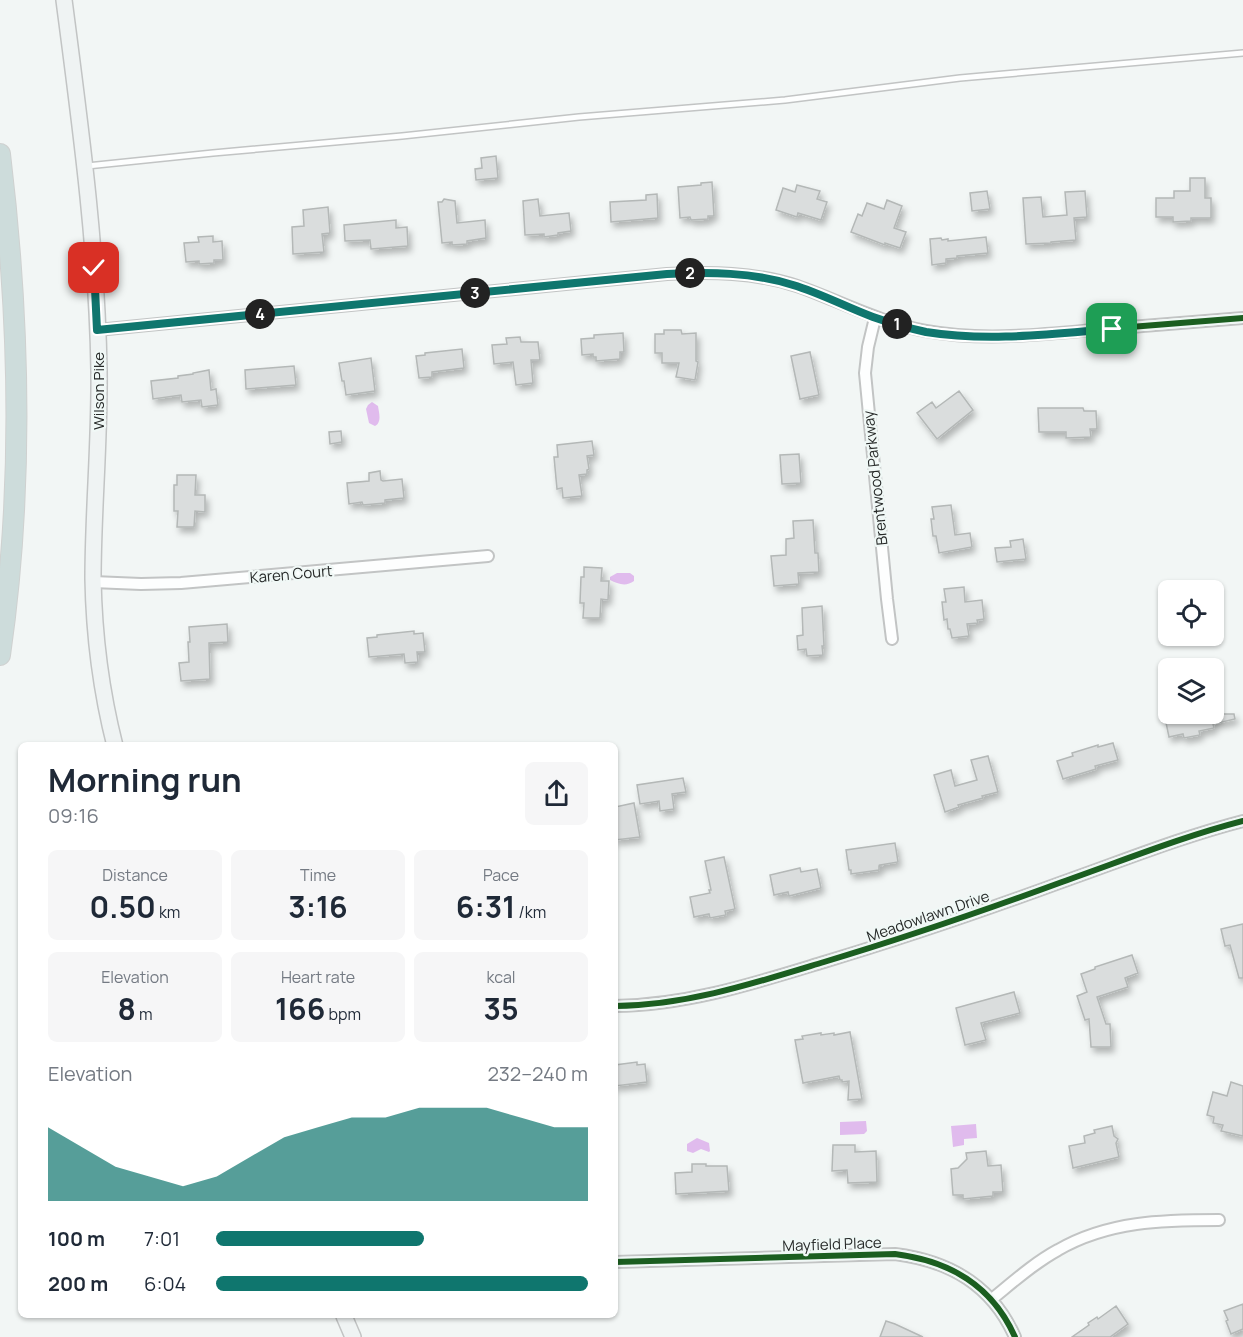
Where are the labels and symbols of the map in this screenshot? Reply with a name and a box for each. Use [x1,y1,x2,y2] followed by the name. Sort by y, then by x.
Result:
[68,242,119,293] pin
[675,258,705,288] pin: 2
[460,278,490,308] pin: 3
[245,299,275,329] pin: 4
[1086,303,1137,354] pin
[882,309,912,339] pin: 1
[88,352,109,430] street label: Wilson Pike
[857,409,893,546] street label: Brentwood Parkway
[249,560,333,588] street label: Karen Court
[864,885,992,947] street label: Meadowlawn Drive
[782,1232,882,1256] street label: Mayfield Place

